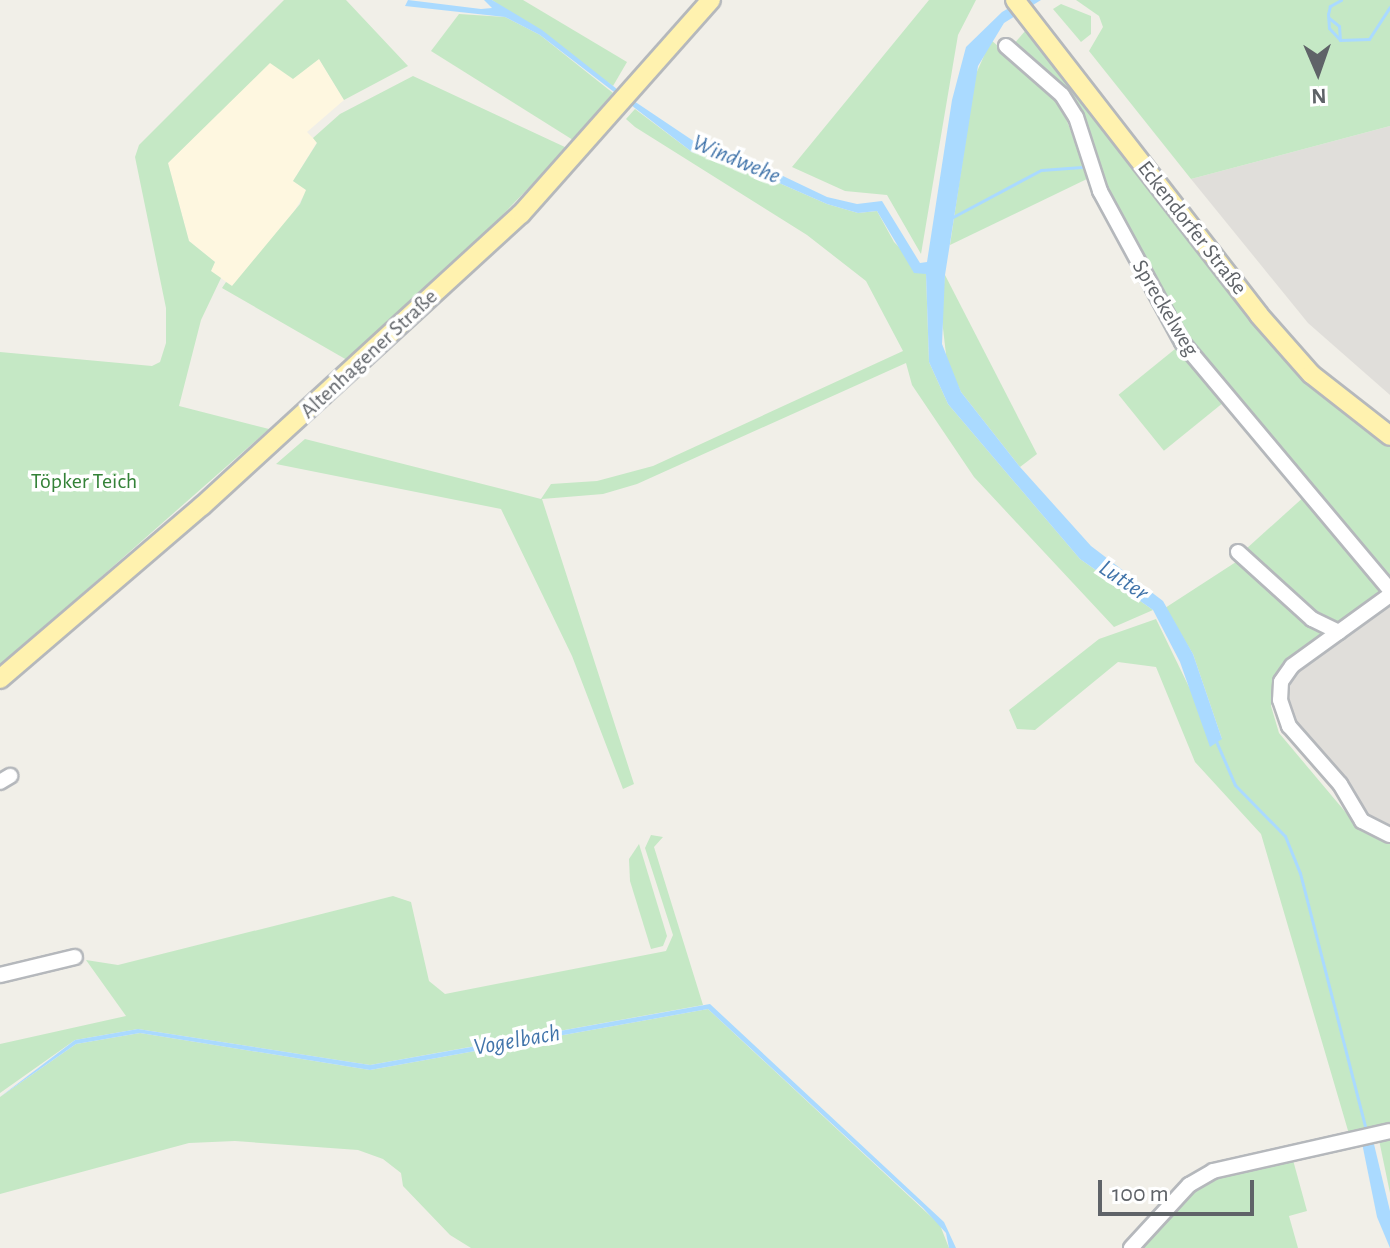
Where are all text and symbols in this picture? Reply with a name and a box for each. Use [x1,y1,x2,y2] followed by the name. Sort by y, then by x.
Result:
[1278,32,1358,112] north arrow
[1311,85,1327,107] text: N
[688,129,784,191] water label: Windwehe
[1132,156,1252,300] street label: Eckendorfer Straße
[1126,255,1204,361] street label: Spreckelweg
[295,284,443,424] street label: Altenhagener Straße
[31,469,137,495] park label: Töpker Teich
[1093,554,1153,608] water label: Lutter
[471,1019,563,1063] water label: Vogelbach
[1102,1164,1258,1214] scale bar
[1112,1182,1169,1206] text: 100 m

